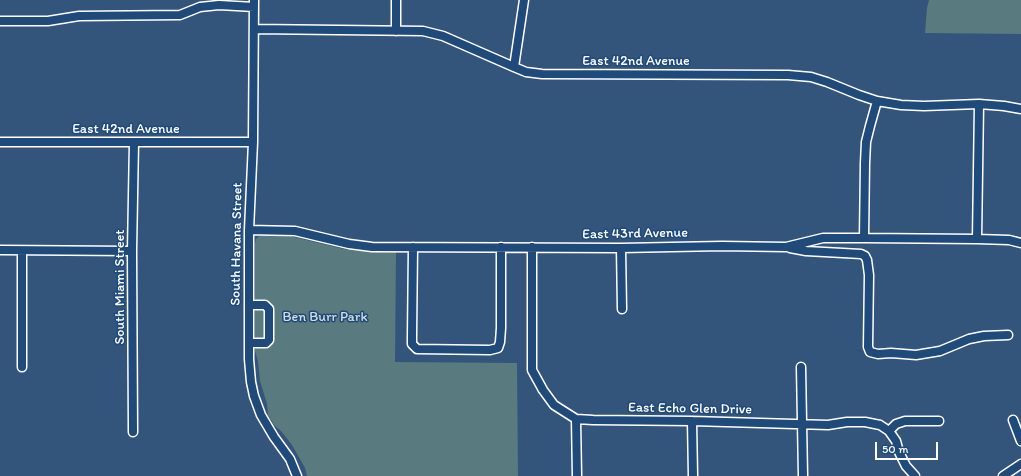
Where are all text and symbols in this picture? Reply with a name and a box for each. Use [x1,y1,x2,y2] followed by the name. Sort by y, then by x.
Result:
[582,53,690,69] street label: East 42nd Avenue
[72,121,180,137] street label: East 42nd Avenue
[228,182,246,306] street label: South Havana Street
[582,225,688,243] street label: East 43rd Avenue
[112,229,128,345] street label: South Miami Street
[282,309,368,325] park label: Ben Burr Park
[628,400,752,418] street label: East Echo Glen Drive
[877,434,940,460] scale bar
[882,442,908,456] text: 50 m

